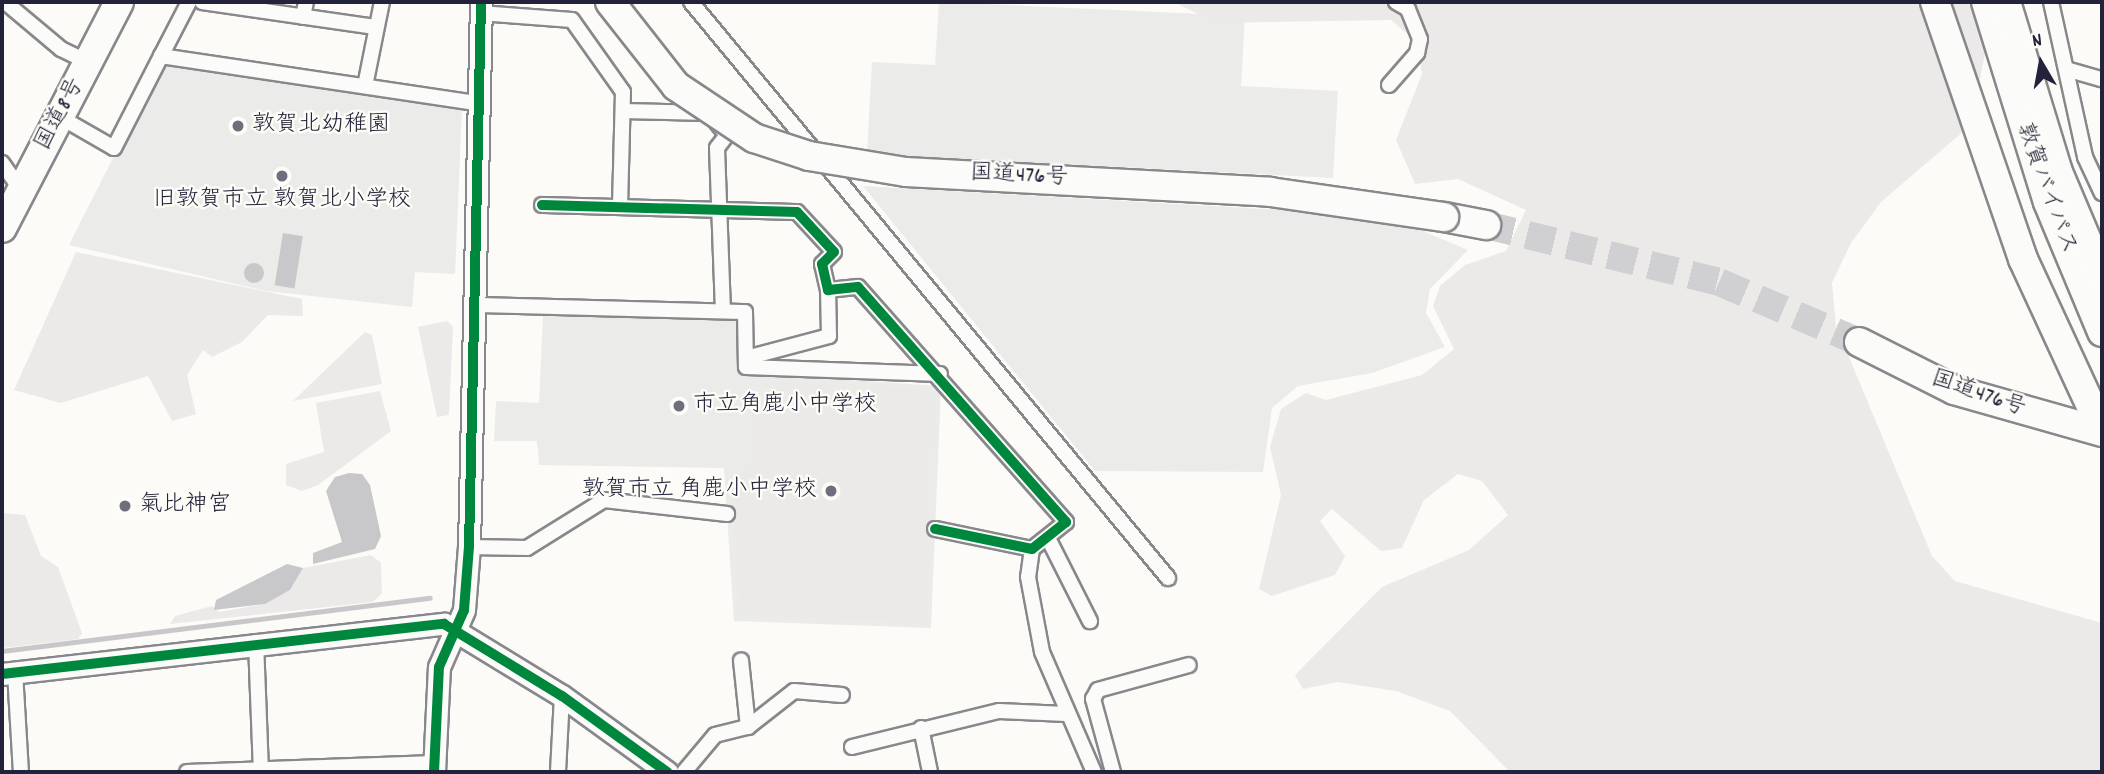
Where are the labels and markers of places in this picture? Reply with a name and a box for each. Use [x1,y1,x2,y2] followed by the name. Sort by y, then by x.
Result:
[252,112,390,140] place label: 敦賀北幼稚園
[230,118,246,134] marker: 敦賀北幼稚園
[274,168,290,184] marker: 旧敦賀市立 敦賀北小学校
[153,187,411,215] place label: 旧敦賀市立 敦賀北小学校
[693,392,877,420] place label: 市立角鹿小中学校
[671,398,687,414] marker: 市立角鹿小中学校
[582,477,817,505] place label: 敦賀市立 角鹿小中学校
[823,483,839,499] marker: 敦賀市立 角鹿小中学校
[139,492,231,520] place label: 氣比神宮
[117,498,133,514] marker: 氣比神宮

